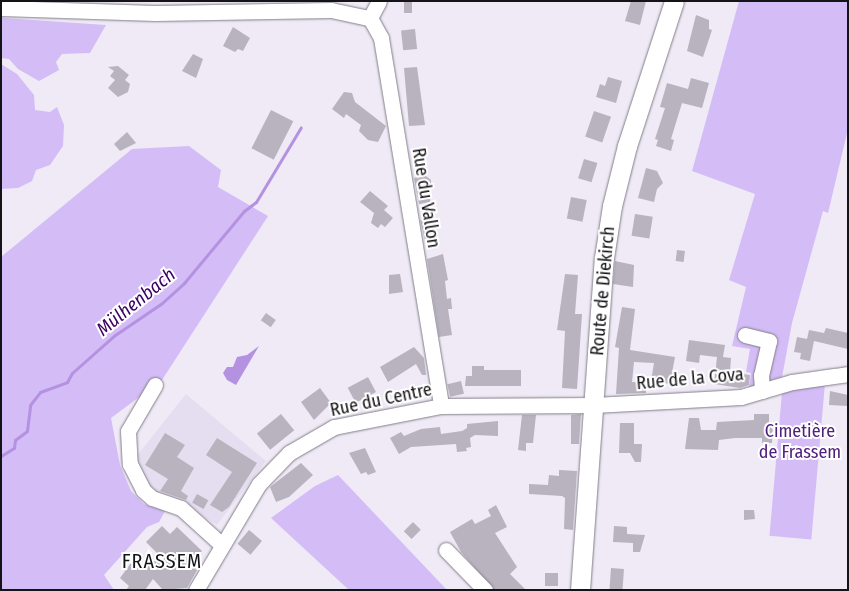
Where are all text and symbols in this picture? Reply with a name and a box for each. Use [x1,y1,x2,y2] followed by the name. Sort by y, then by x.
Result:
[407,146,445,250] street label: Rue du Vallon
[587,225,619,357] street label: Route de Diekirch
[92,263,180,341] water label: Mülhenbach
[635,364,745,394] street label: Rue de la Cova
[328,379,434,421] street label: Rue du Centre
[759,421,841,464] park label: Cimetière de Frassem
[121,549,203,573] district label: FRASSEM

